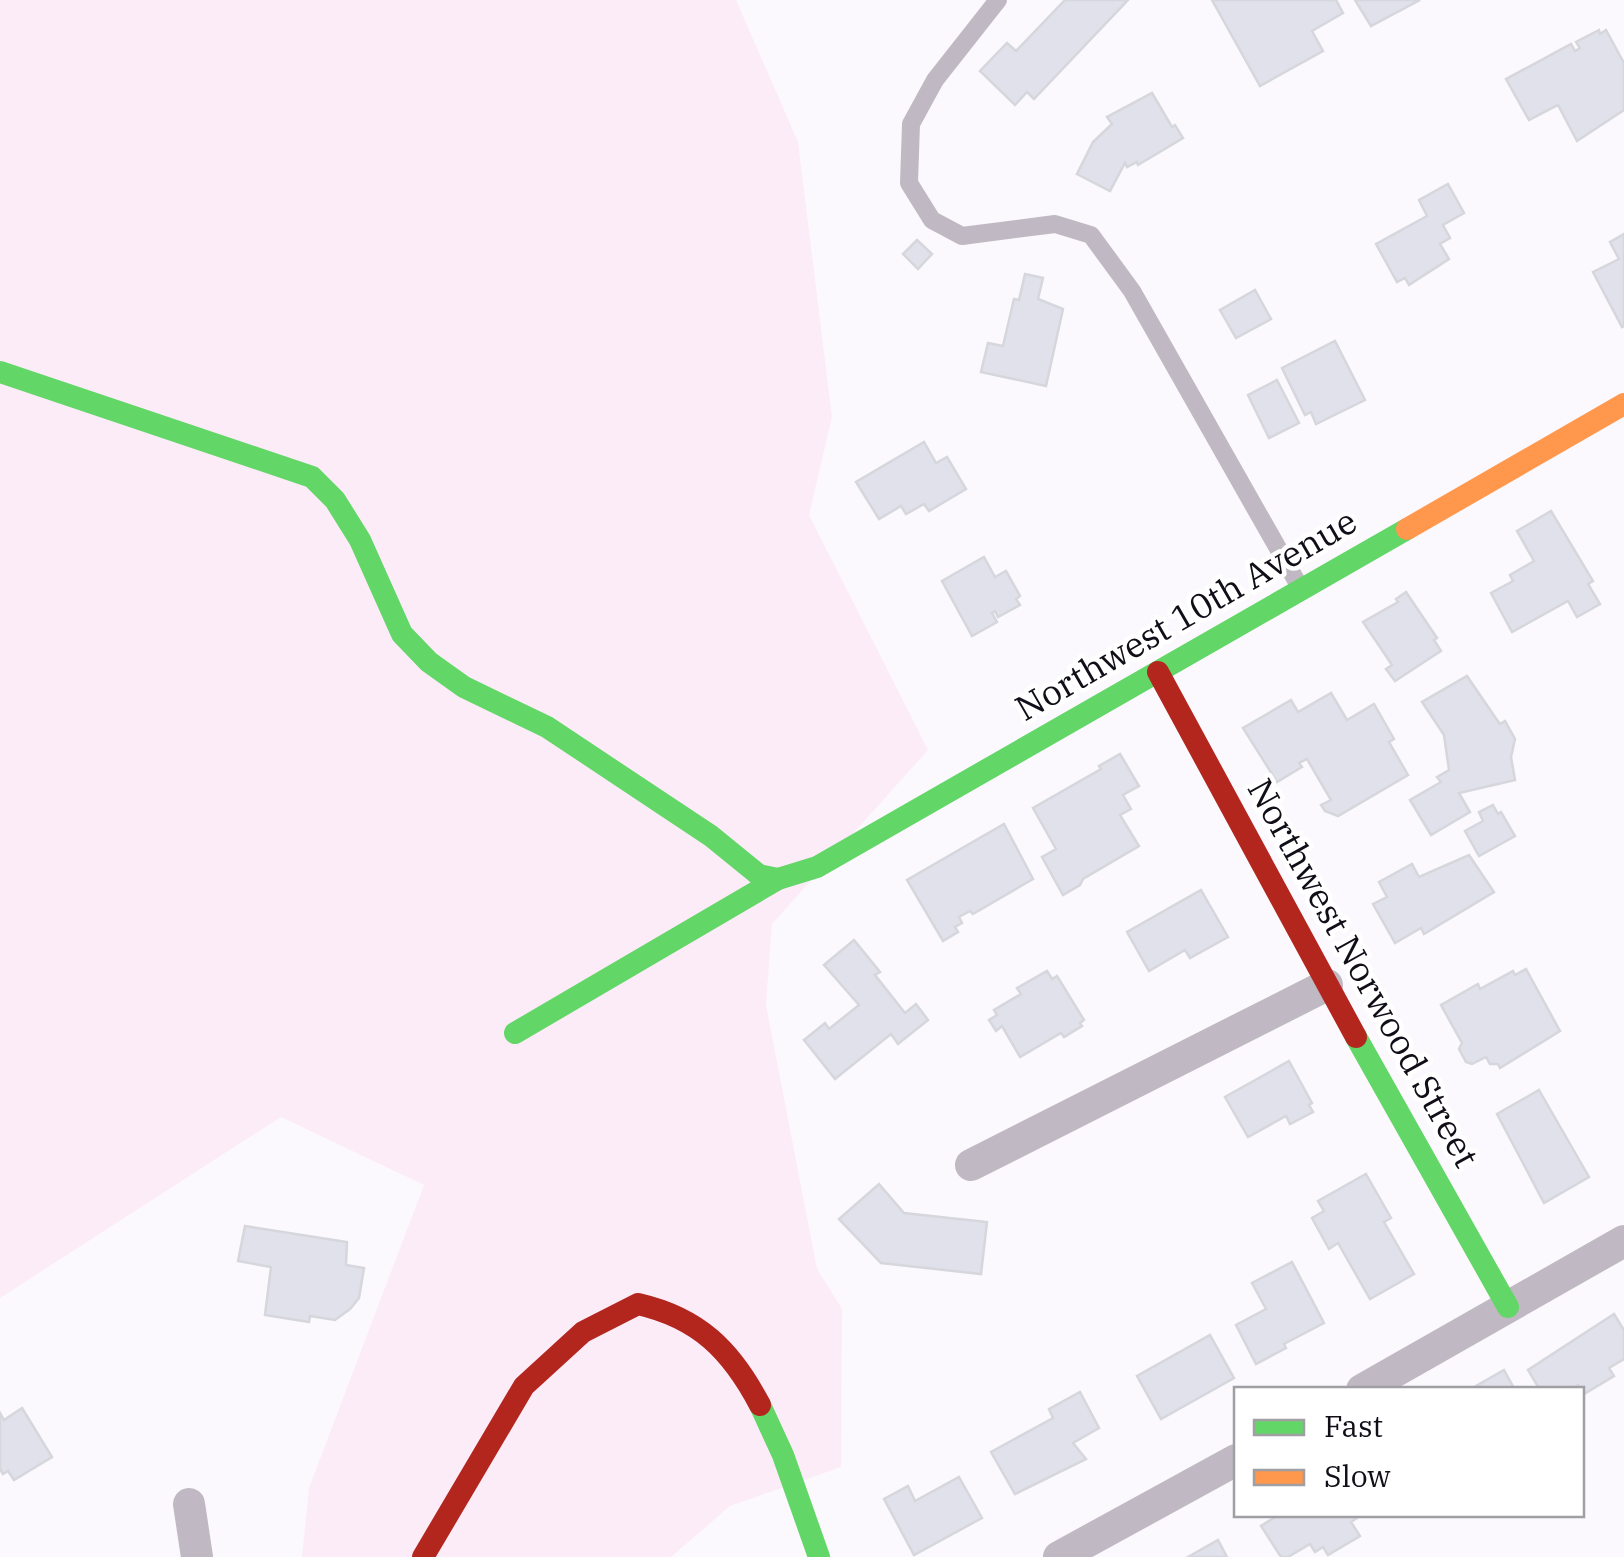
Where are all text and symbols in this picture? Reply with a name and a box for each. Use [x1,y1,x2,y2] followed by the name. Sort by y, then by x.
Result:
[1006,498,1365,731] street label: Northwest 10th Avenue
[1238,770,1490,1175] street label: Northwest Norwood Street
[1234,1387,1584,1517] legend
[1324,1406,1383,1445] text: Fast
[1324,1456,1391,1495] text: Slow

